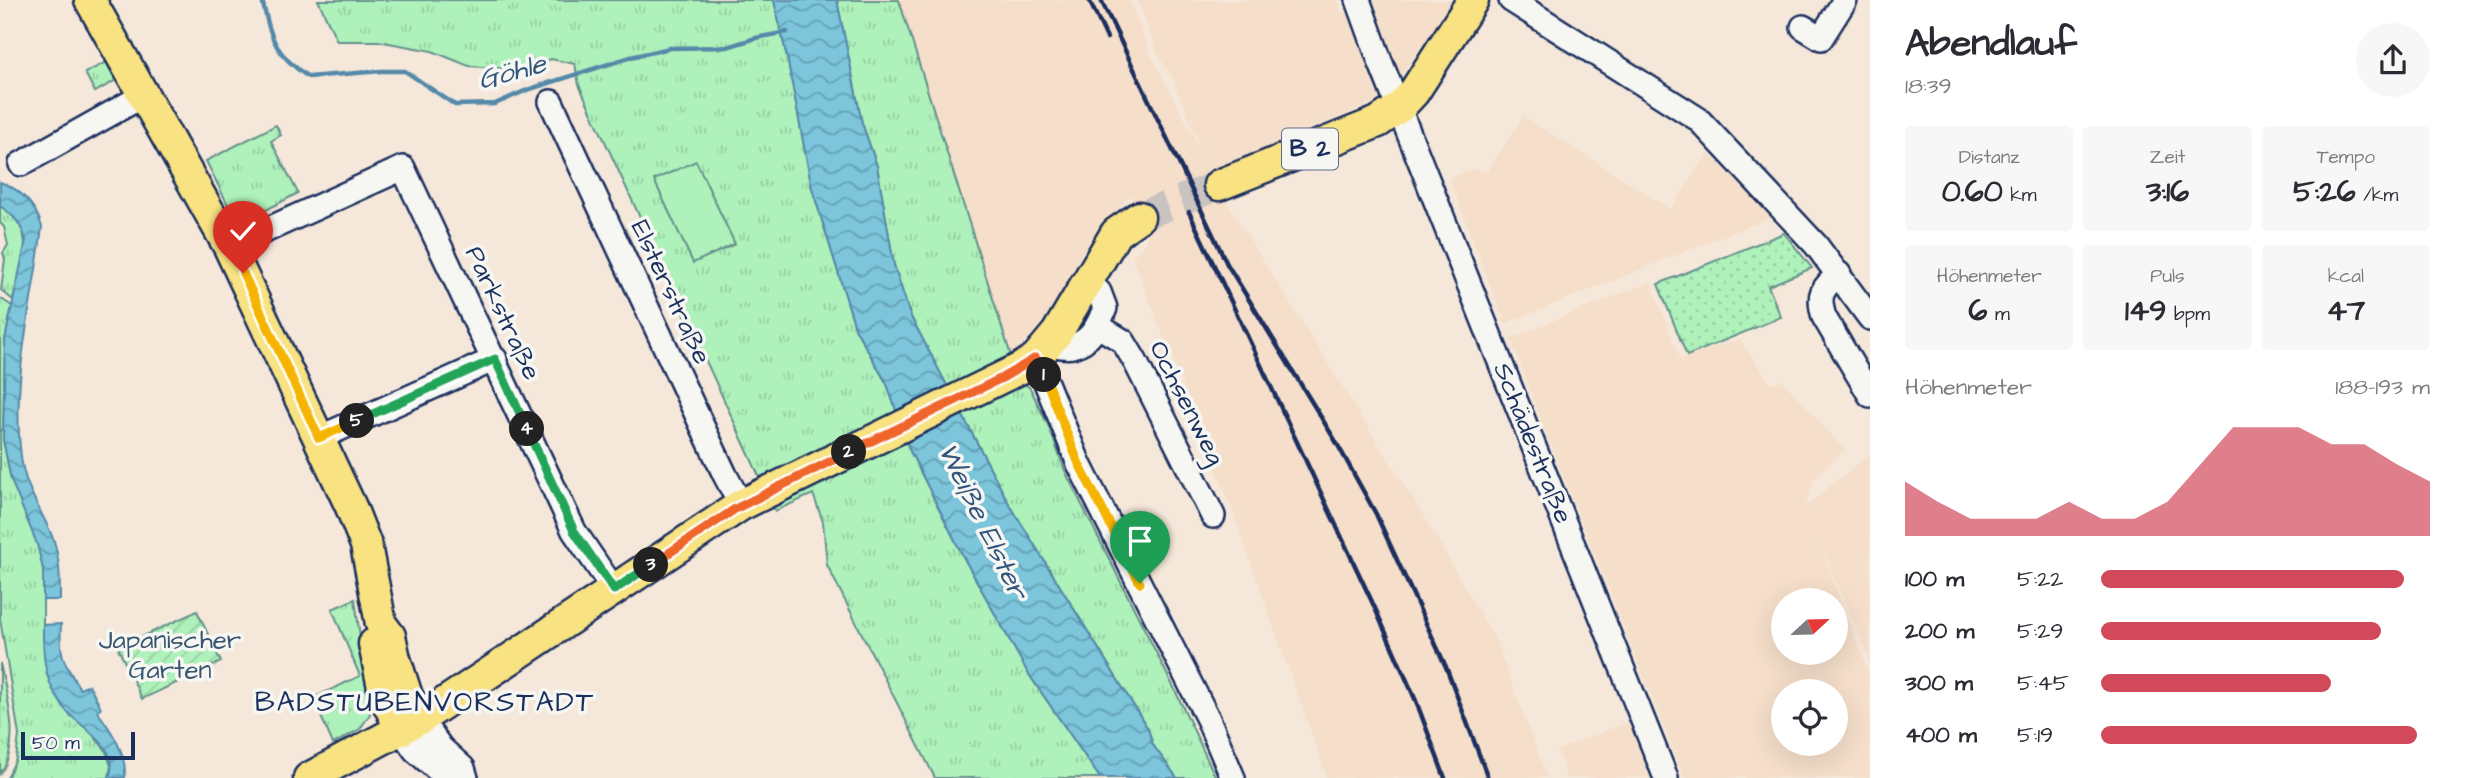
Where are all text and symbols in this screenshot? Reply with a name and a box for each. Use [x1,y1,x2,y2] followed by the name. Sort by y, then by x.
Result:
[1905,18,2077,70] text: Abendlauf
[2356,23,2430,97] button: share
[474,44,552,100] water label: Göhle
[1905,70,1952,102] text: 18:39
[1282,128,1338,169] road number: B 2
[1959,144,2020,171] text: Distanz
[2150,144,2185,171] text: Zeit
[2317,144,2375,171] text: Tempo
[1942,171,2003,213] text: 0.60
[2146,171,2189,213] text: 3:16
[2293,171,2356,213] text: 5:26
[2003,182,2037,209] text: km
[2356,182,2398,209] text: /km
[213,201,273,273] pin
[224,212,262,250] icon: check
[622,214,720,370] street label: Elsterstraße
[456,240,550,386] street label: Parkstraße
[1937,263,2042,290] text: Höhenmeter
[2150,263,2185,290] text: Puls
[2328,263,2364,290] text: kcal
[1969,290,1987,332] text: 6
[2125,290,2166,332] text: 149
[2326,290,2365,332] text: 47
[1987,301,2010,328] text: m
[2166,301,2210,328] text: bpm
[1138,335,1234,472] street label: Ochsenweg
[1484,357,1582,529] street label: Schädestraße
[1026,358,1062,392] pin: 1
[1042,361,1045,388] text: 1
[1905,371,2032,403] text: Höhenmeter
[2335,371,2430,403] text: 188–193 m
[340,404,374,438] pin: 5
[350,407,363,434] text: 5
[510,412,544,446] pin: 4
[520,415,533,442] text: 4
[832,434,866,470] pin: 2
[928,437,1039,608] water label: Weiße Elster
[843,438,854,465] text: 2
[1110,511,1170,583] pin
[1121,522,1159,560] icon: arrive
[634,548,668,582] pin: 3
[646,551,655,578] text: 3
[1905,563,1964,595] text: 100 m
[2017,563,2063,595] text: 5:22
[1771,588,1848,665] north arrow
[1771,588,1848,756] map controls
[1905,615,1974,647] text: 200 m
[2017,615,2063,647] text: 5:29
[99,622,241,688] park label: Japanischer Garten
[1905,667,1973,699] text: 300 m
[2017,667,2069,699] text: 5:45
[1771,679,1848,756] button: locate
[255,683,595,722] district label: BADSTUBENVORSTADT
[1905,719,1977,751] text: 400 m
[2017,719,2053,751] text: 5:19
[21,729,135,761] scale bar
[32,730,80,757] text: 50 m

